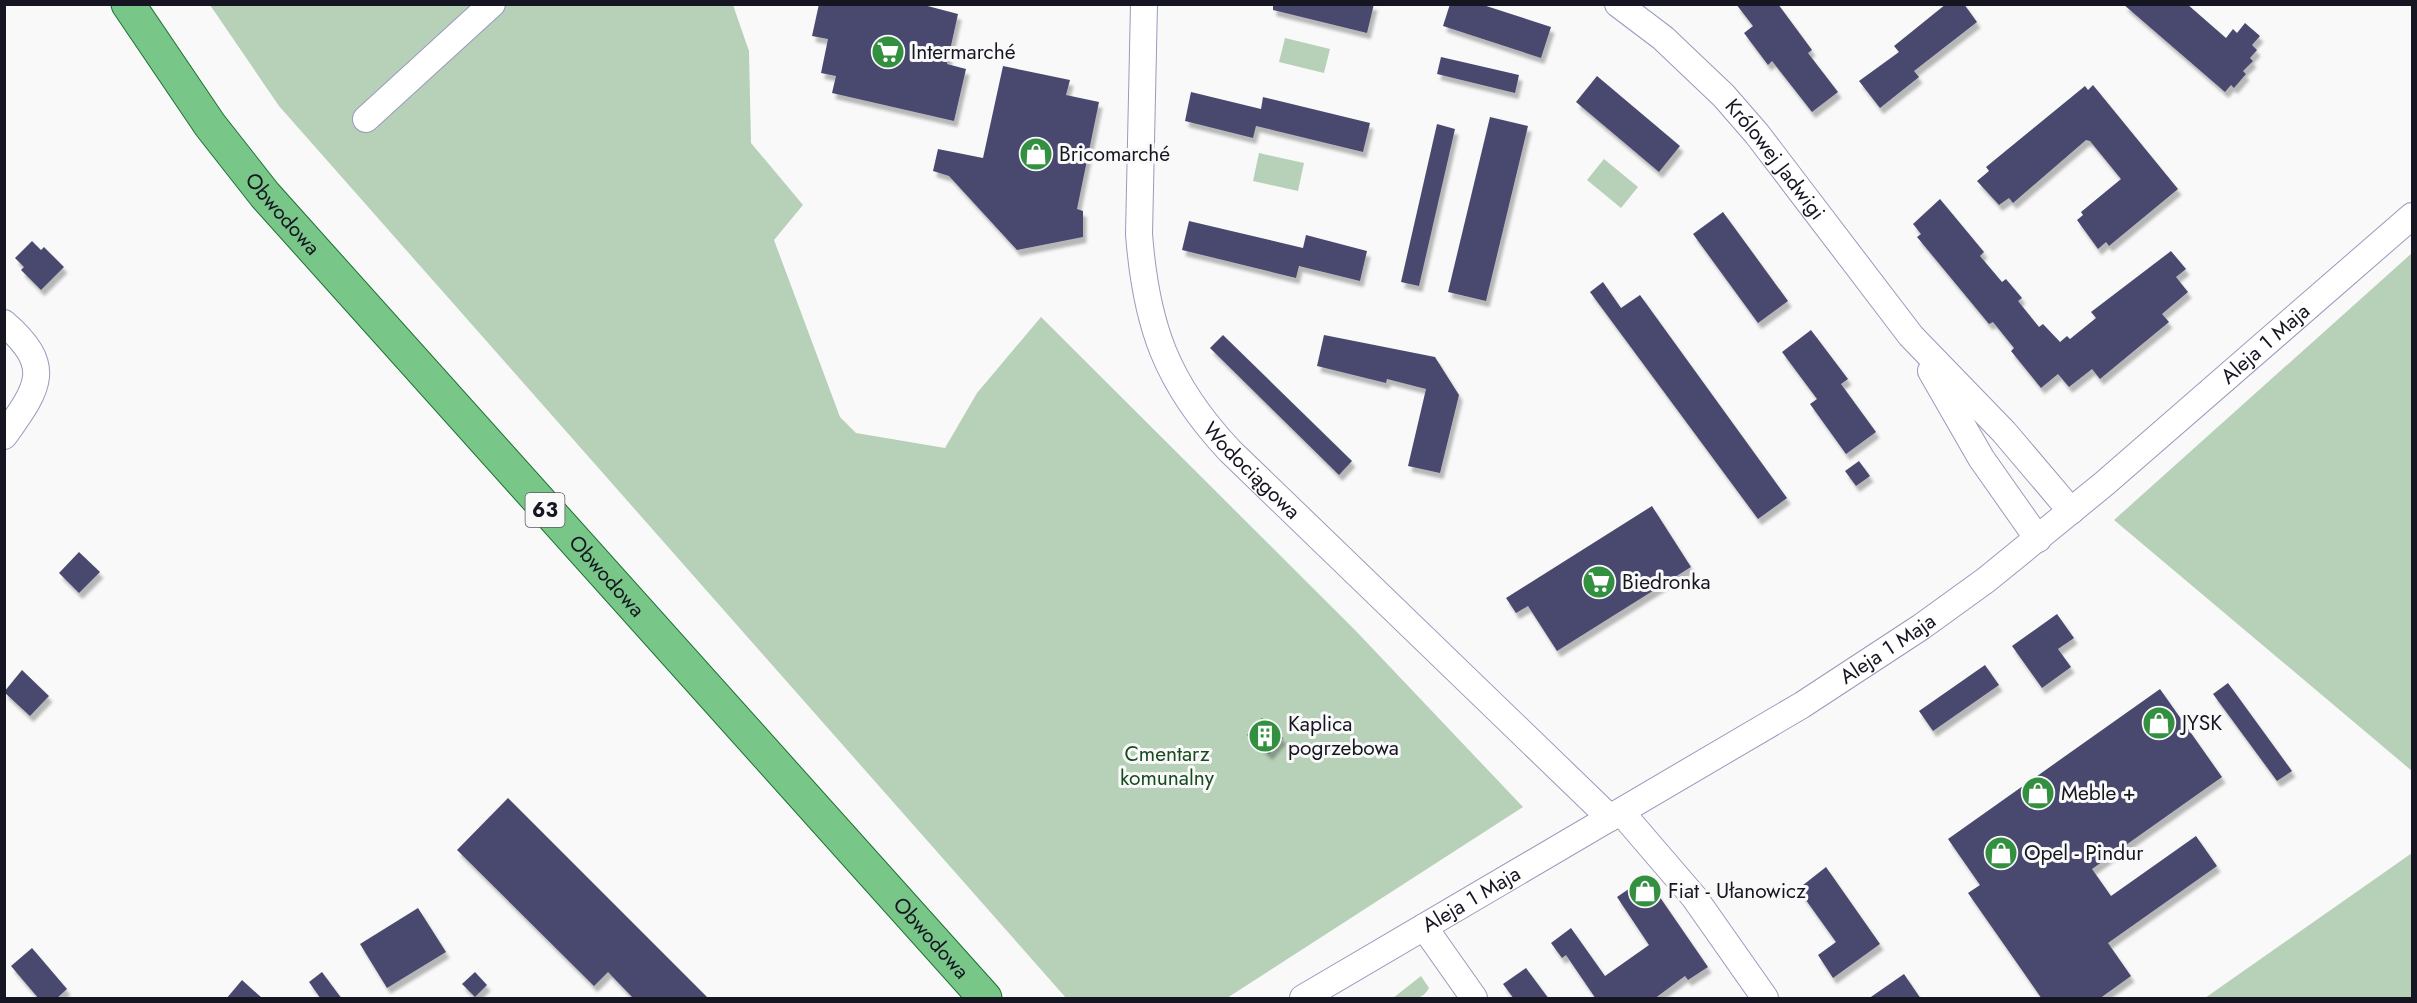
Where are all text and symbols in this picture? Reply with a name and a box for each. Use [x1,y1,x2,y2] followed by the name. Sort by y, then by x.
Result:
[870,34,906,70] supermarket icon: Intermarché
[911,37,1016,67] place label: Intermarché
[1718,92,1832,226] street label: Królowej Jadwigi
[1018,136,1054,172] shop icon: Bricomarché
[1059,139,1170,169] place label: Bricomarché
[238,166,327,262] street label: Obwodowa
[2214,296,2316,391] street label: Aleja 1 Maja
[1196,415,1307,526] street label: Wodociągowa
[526,493,564,527] road number: 63
[562,528,652,624] street label: Obwodowa
[1581,564,1617,600] supermarket icon: Biedronka
[1622,567,1711,597] place label: Biedronka
[1834,606,1942,691] street label: Aleja 1 Maja
[2141,705,2177,741] shop icon: JYSK
[2179,708,2222,738] place label: JYSK
[1288,709,1399,763] place label: Kaplica pogrzebowa
[1247,718,1283,754] building icon: Kaplica pogrzebowa
[1120,739,1215,793] park label: Cmentarz komunalny
[2020,775,2056,811] shop icon: Meble +
[2061,778,2136,808] place label: Meble +
[1983,835,2019,871] shop icon: Opel - Pindur
[2024,838,2144,868] place label: Opel - Pindur
[1416,859,1526,940] street label: Aleja 1 Maja
[1627,873,1663,909] shop icon: Fiat - Ułanowicz
[1668,876,1806,906] place label: Fiat - Ułanowicz
[886,890,976,986] street label: Obwodowa

